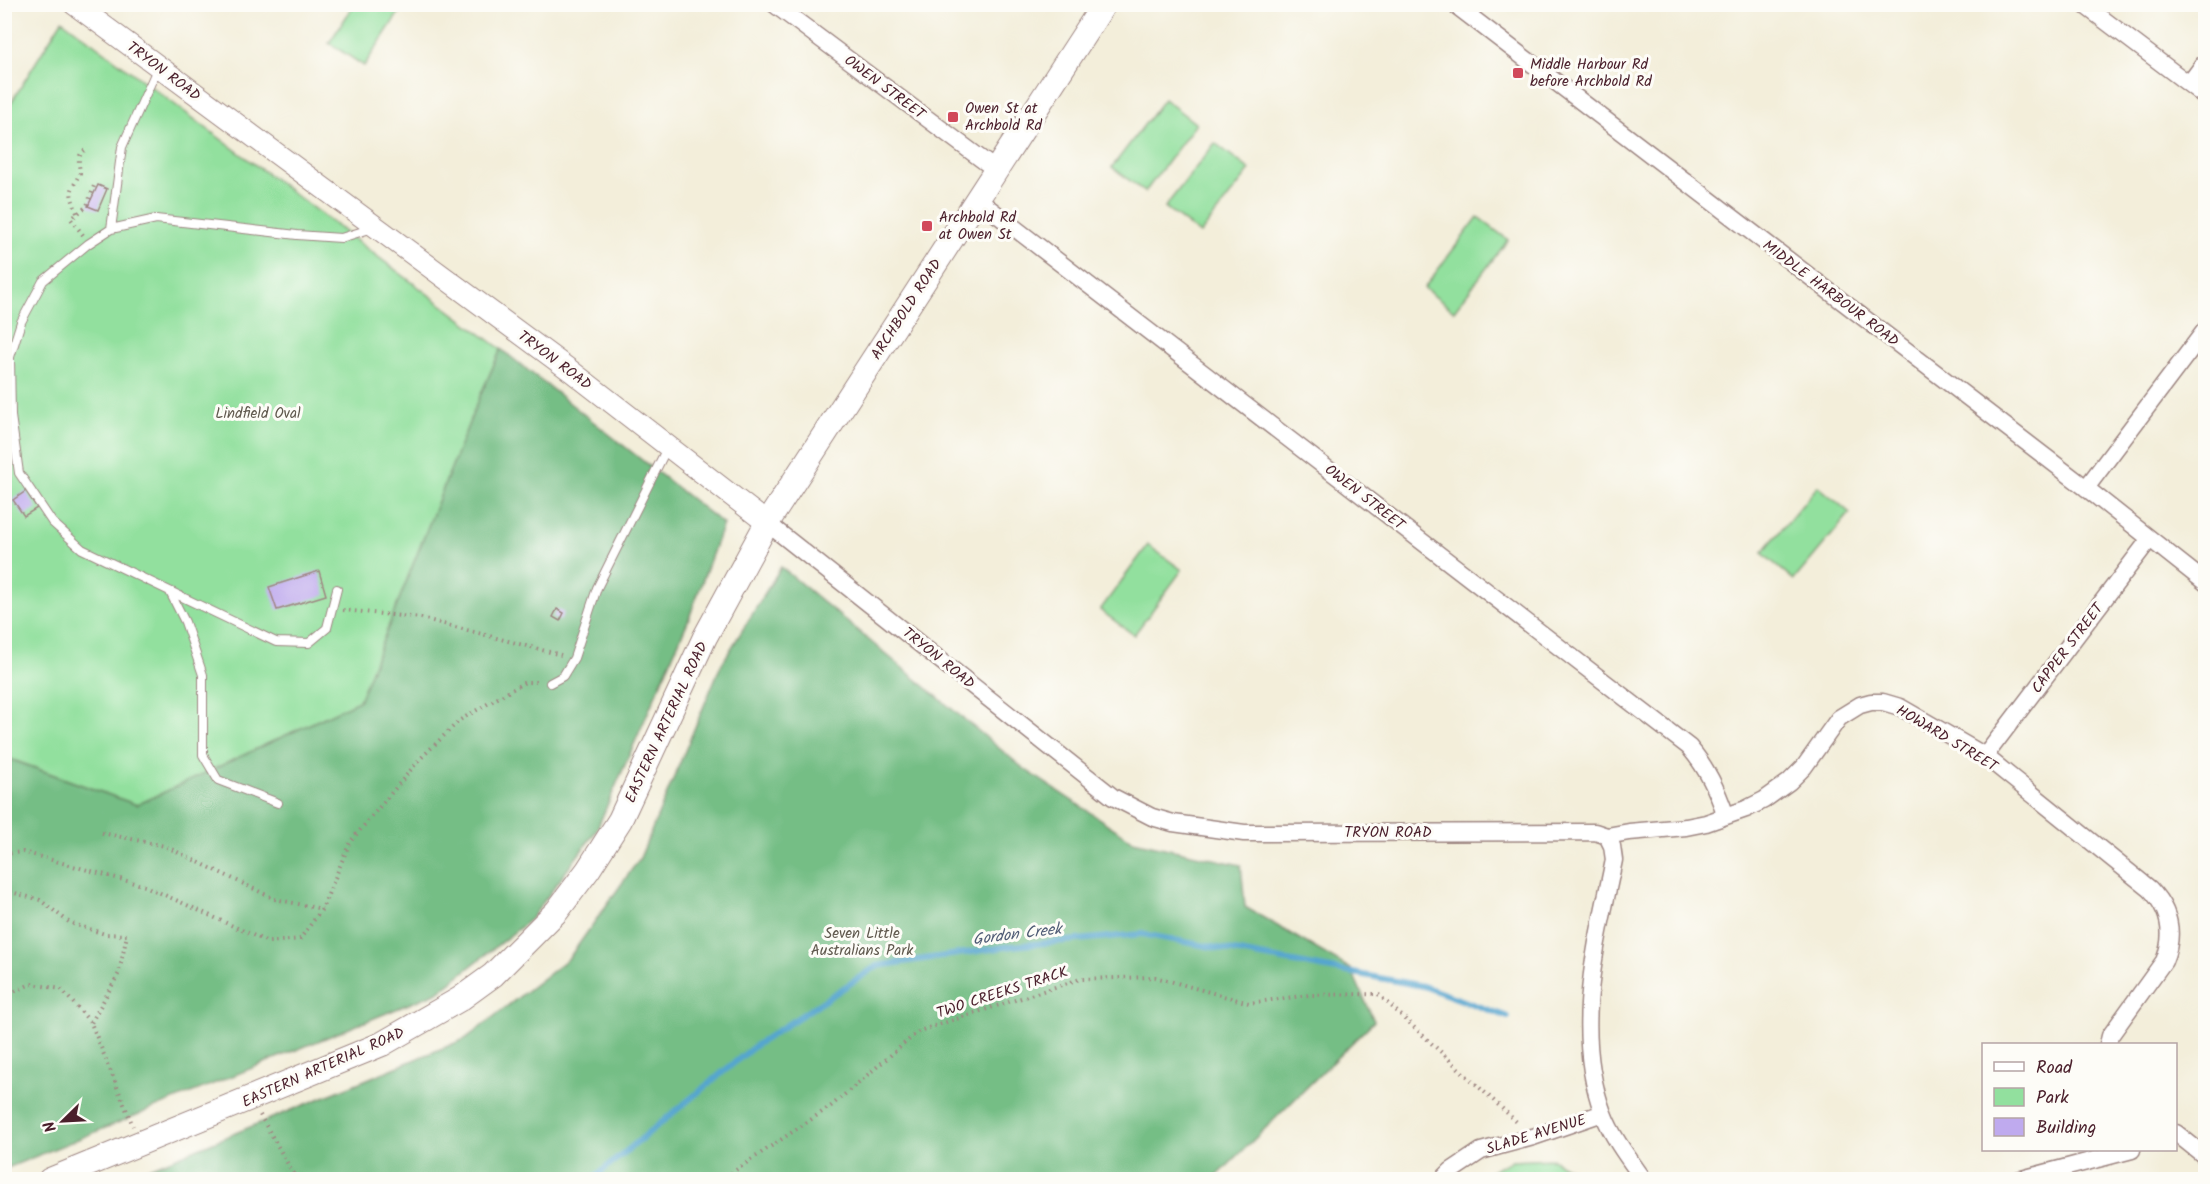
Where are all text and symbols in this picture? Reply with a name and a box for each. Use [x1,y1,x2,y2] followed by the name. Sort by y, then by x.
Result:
[121,36,206,108] street label: TRYON ROAD
[839,49,932,128] street label: OWEN STREET
[1530,53,1652,94] place label: Middle Harbour Rd before Archbold Rd
[1511,66,1525,80] marker: Middle Harbour Rd before Archbold Rd
[965,97,1042,138] place label: Owen St at Archbold Rd
[946,110,960,124] marker: Owen St at Archbold Rd
[939,206,1016,247] place label: Archbold Rd at Owen St
[920,219,934,233] marker: Archbold Rd at Owen St
[1757,234,1904,354] street label: MIDDLE HARBOUR ROAD
[865,254,949,365] street label: ARCHBOLD ROAD
[512,325,597,397] street label: TRYON ROAD
[215,402,301,426] park label: Lindfield Oval
[1319,459,1411,538] street label: OWEN STREET
[2026,597,2111,699] street label: CAPPER STREET
[897,622,980,696] street label: TRYON ROAD
[619,637,715,807] street label: EASTERN ARTERIAL ROAD
[1891,699,2004,780] street label: HOWARD STREET
[1344,821,1432,845] street label: TRYON ROAD
[971,916,1065,952] water label: Gordon Creek
[811,922,914,963] park label: Seven Little Australians Park
[934,960,1071,1026] street label: TWO CREEKS TRACK
[238,1021,409,1115] street label: EASTERN ARTERIAL ROAD
[1982,1043,2177,1151] legend
[2036,1054,2073,1083] text: Road
[2036,1084,2069,1113] text: Park
[33,1091,93,1151] north arrow
[1483,1108,1590,1162] street label: SLADE AVENUE
[2036,1114,2096,1143] text: Building
[37,1117,64,1136] text: N

